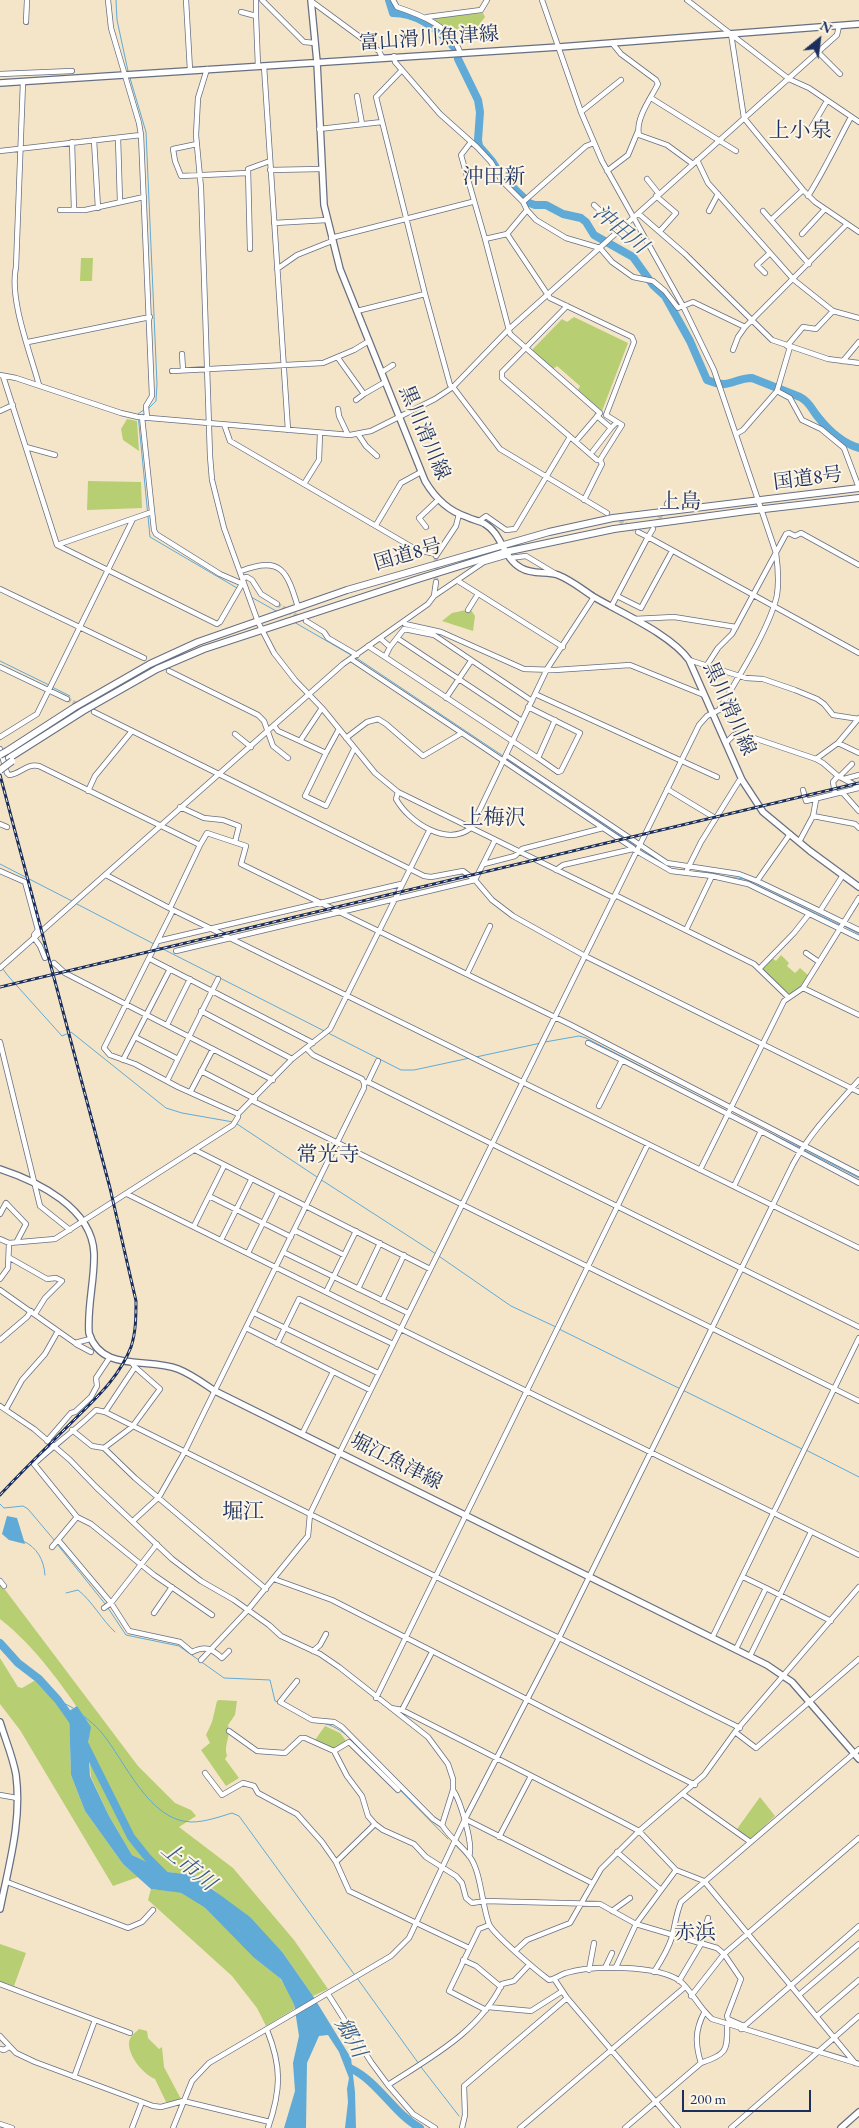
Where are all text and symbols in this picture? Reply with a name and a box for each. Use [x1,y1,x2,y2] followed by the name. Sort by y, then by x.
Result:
[794,15,844,65] north arrow
[817,16,836,37] text: N
[358,22,500,56] street label: 富山滑川魚津線
[769,118,831,144] district label: 上小泉
[463,164,525,190] district label: 沖田新
[588,200,652,260] water label: 沖田川
[393,382,455,484] street label: 黒川滑川線
[772,463,844,495] street label: 国道8号
[659,489,701,515] district label: 上島
[371,534,445,576] street label: 国道8号
[698,658,760,760] street label: 黒川滑川線
[463,805,525,831] district label: 上梅沢
[297,1142,359,1168] district label: 常光寺
[346,1429,446,1495] street label: 堀江魚津線
[222,1499,264,1525] district label: 堀江
[156,1837,220,1897] water label: 上市川
[674,1920,716,1946] district label: 赤浜
[329,2014,371,2062] water label: 郷川
[684,2080,813,2112] scale bar
[690,2089,726,2108] text: 200 m

